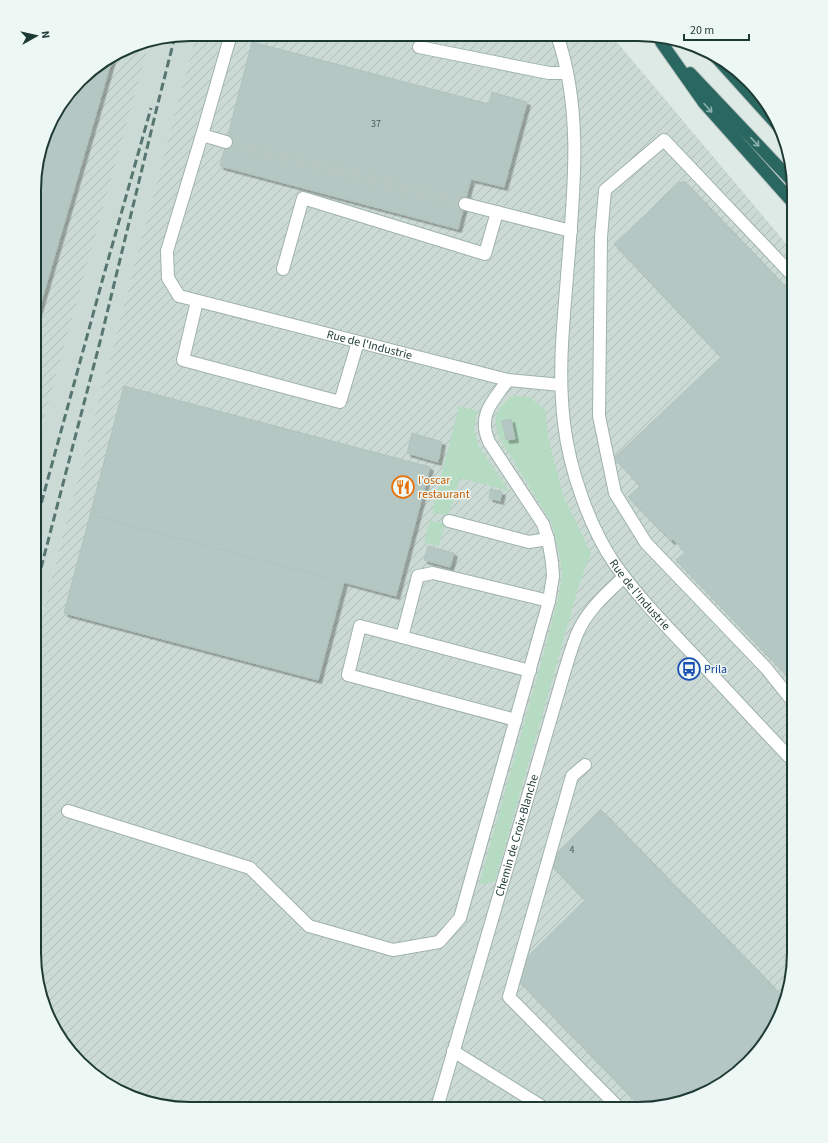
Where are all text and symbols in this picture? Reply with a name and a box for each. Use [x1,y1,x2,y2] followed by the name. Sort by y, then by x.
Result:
[16,16,56,56] north arrow
[684,16,749,42] scale bar
[690,22,714,39] text: 20 m
[37,30,53,39] text: N
[704,103,713,113] one-way arrow
[371,117,381,131] house number: 37
[750,137,760,147] one-way arrow
[325,326,414,364] street label: Rue de l'Industrie
[418,472,470,503] place label: l’oscar restaurant
[390,474,416,500] restaurant icon: l’oscar restaurant
[605,556,674,634] street label: Rue de l'Industrie
[676,656,702,682] bus stop icon: Prila
[704,661,727,678] place label: Prila
[491,772,543,899] street label: Chemin de Croix-Blanche
[570,843,575,857] house number: 4

